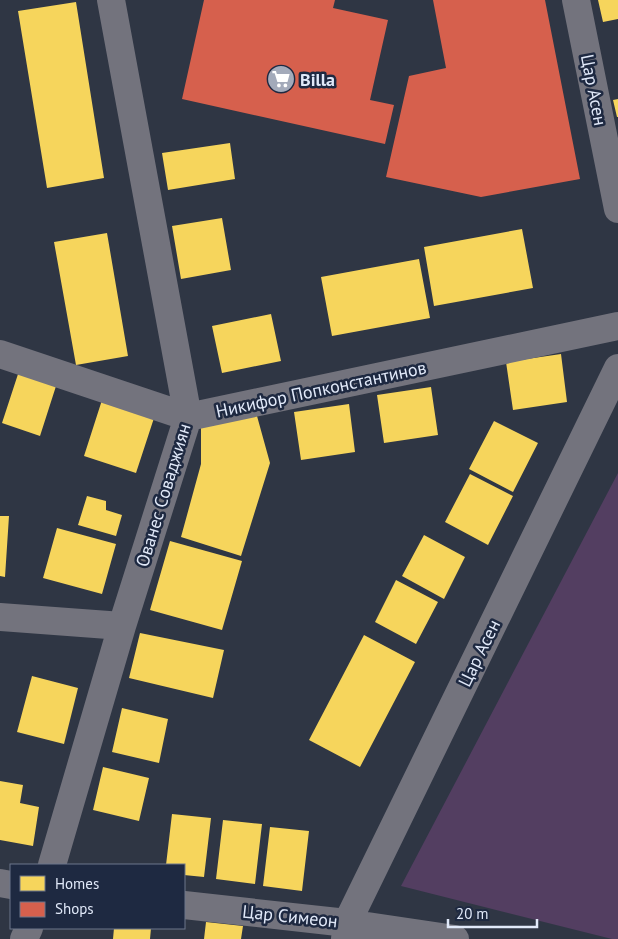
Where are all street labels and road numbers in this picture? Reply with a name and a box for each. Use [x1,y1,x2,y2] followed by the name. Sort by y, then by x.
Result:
[576,52,612,128] street label: Цар Асен
[214,355,428,423] street label: Никифор Попконстантинов
[130,421,196,569] street label: Ованес Соваджиян
[453,616,505,690] street label: Цар Асен
[241,900,339,932] street label: Цар Симеон

